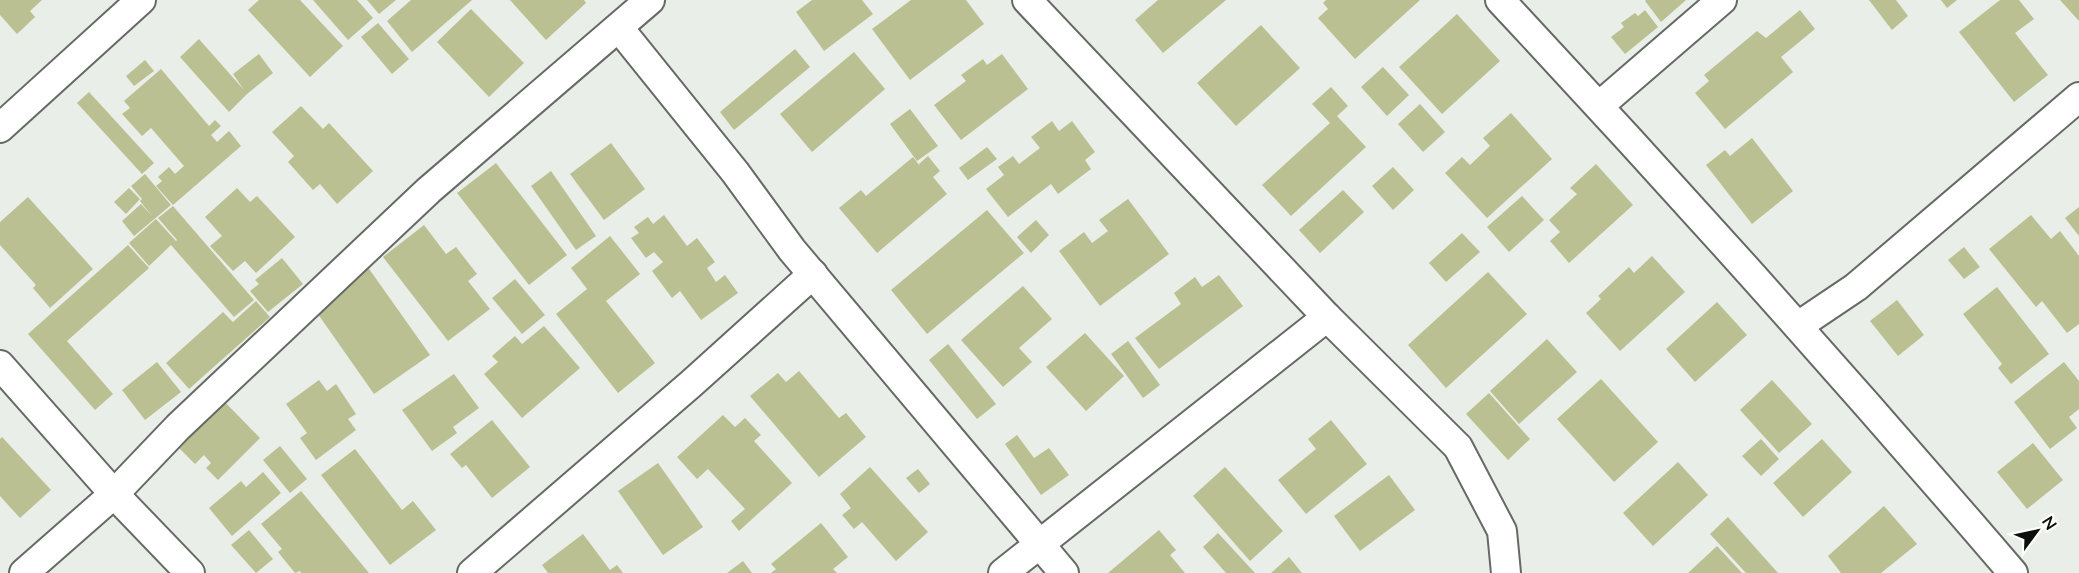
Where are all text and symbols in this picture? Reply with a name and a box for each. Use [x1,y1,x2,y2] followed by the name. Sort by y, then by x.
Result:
[2007,501,2067,561] north arrow
[2039,512,2061,533] text: N

